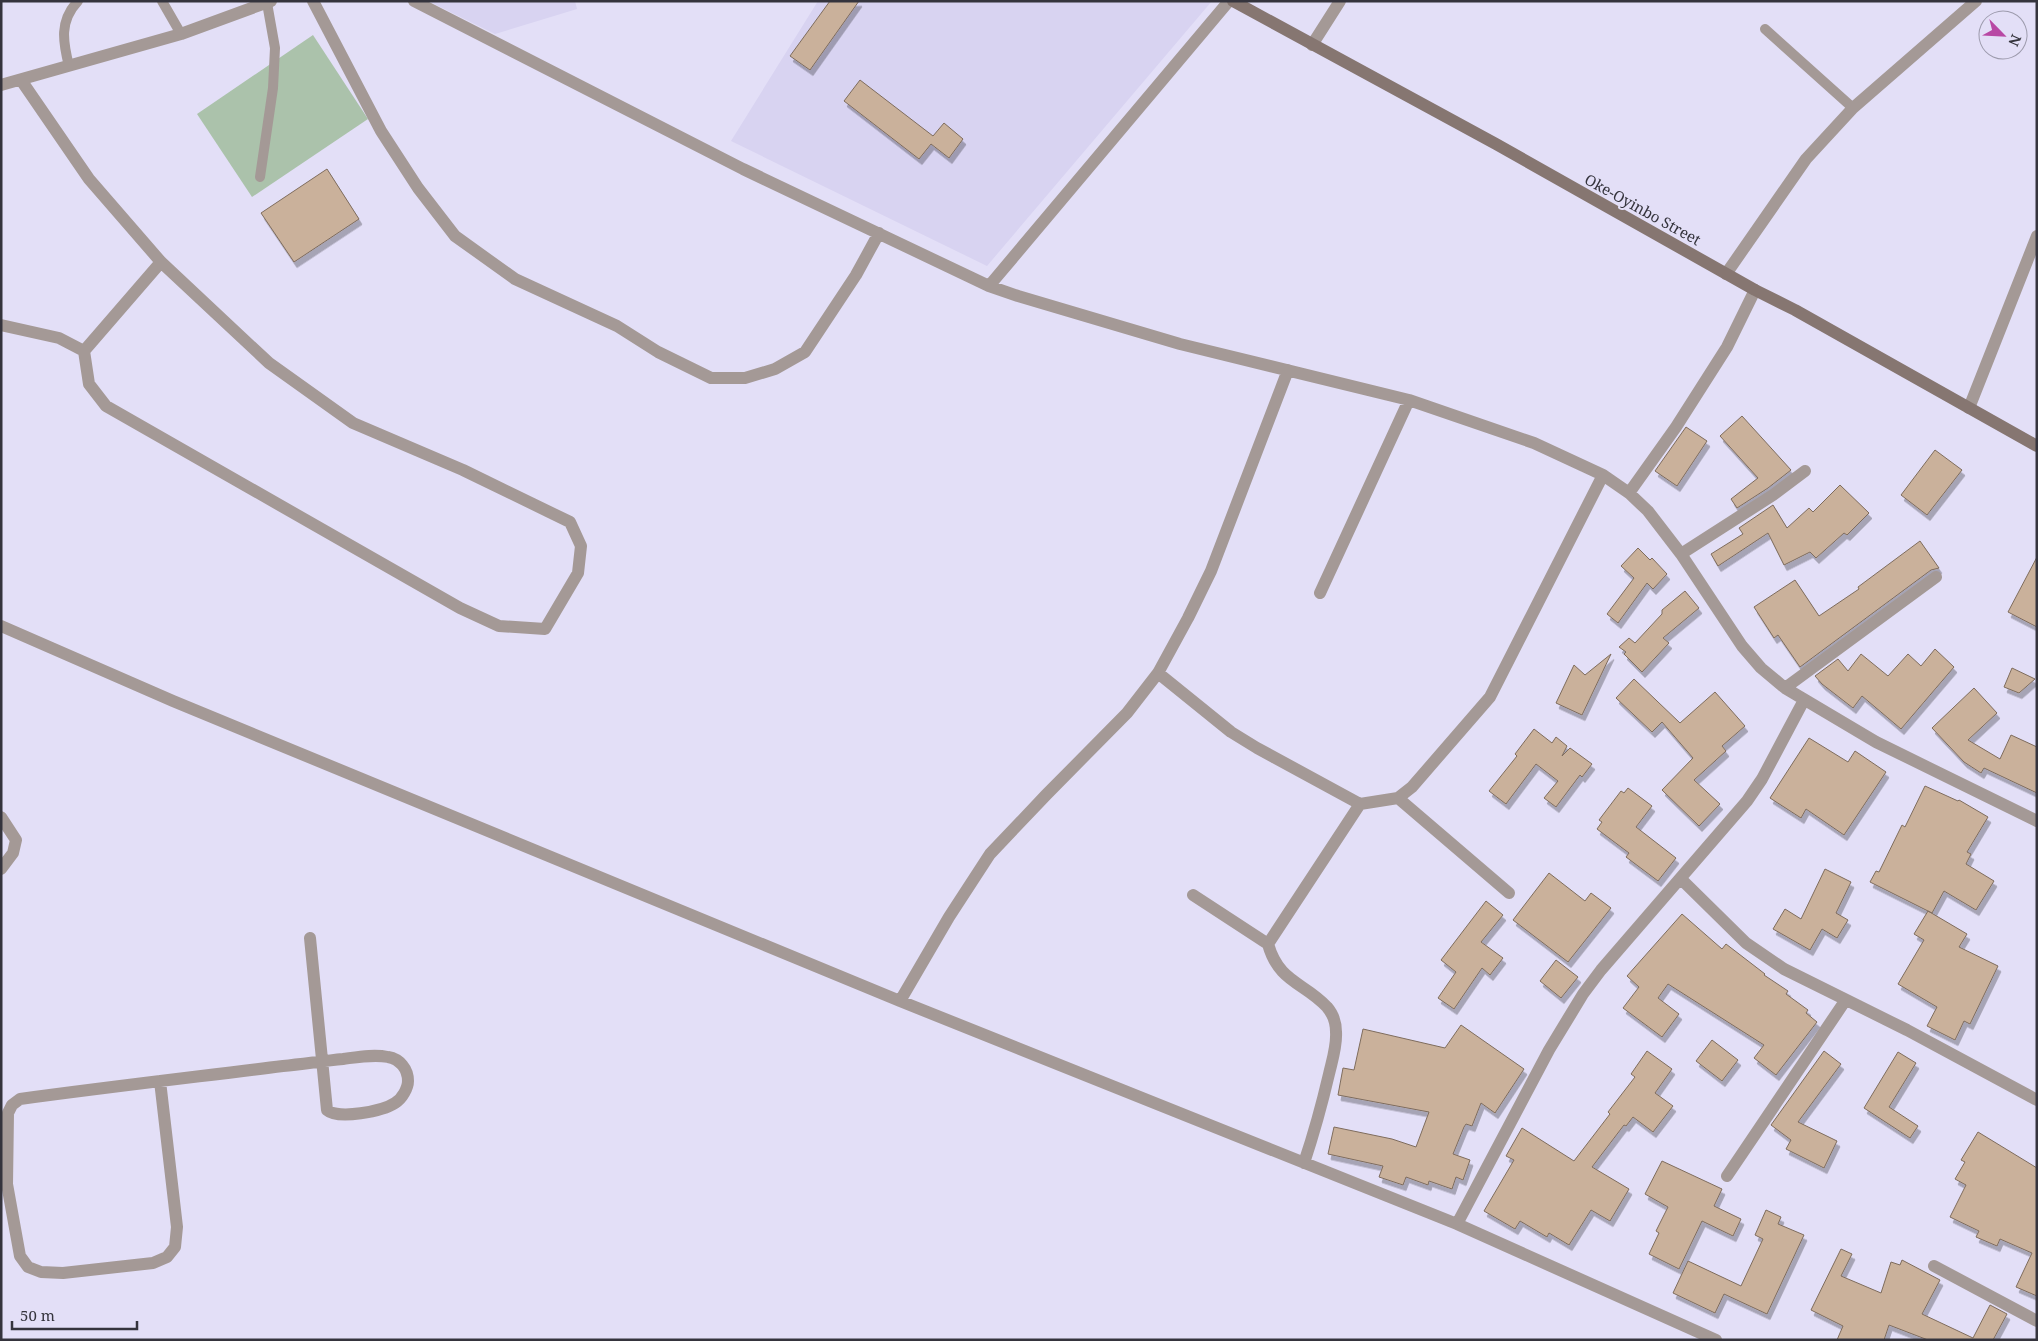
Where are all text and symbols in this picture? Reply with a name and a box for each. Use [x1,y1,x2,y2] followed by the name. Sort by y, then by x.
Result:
[1978,10,2028,60] north arrow
[2004,32,2026,49] text: N
[1581,169,1705,249] street label: Oke-Oyinbo Street
[12,1298,138,1330] scale bar
[20,1305,55,1325] text: 50 m

